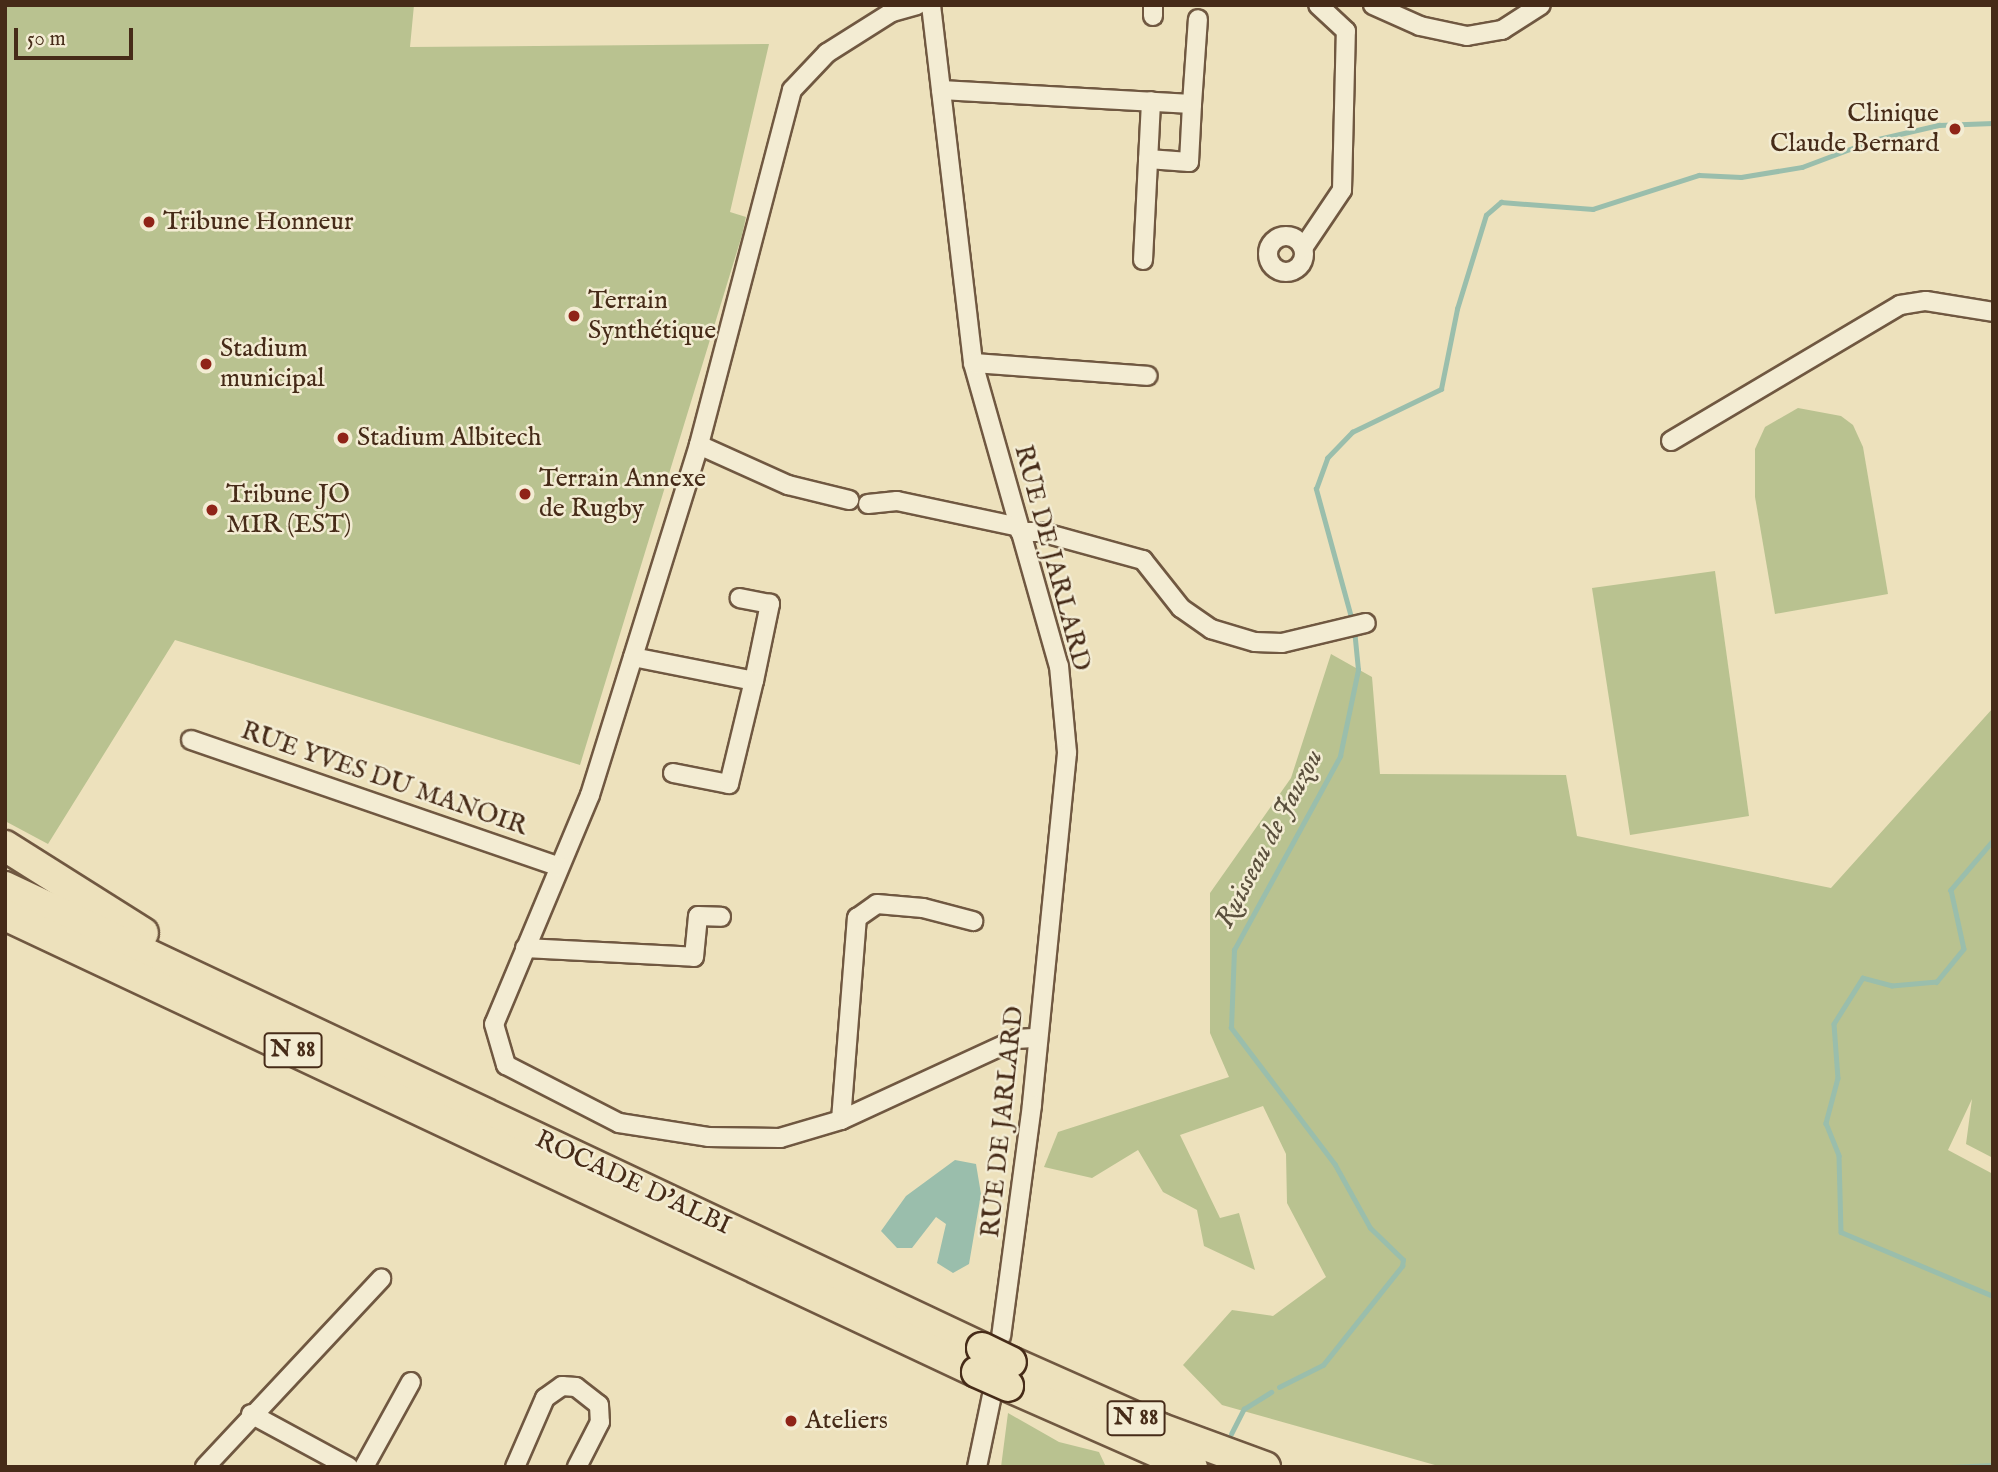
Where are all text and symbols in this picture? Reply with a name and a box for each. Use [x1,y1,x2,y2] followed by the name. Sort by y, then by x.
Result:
[18,14,136,58] scale bar
[27,26,66,53] text: 50 m
[1770,98,1939,160] place label: Clinique Claude Bernard
[1945,119,1965,139] marker: Clinique Claude Bernard
[163,206,354,238] place label: Tribune Honneur
[141,214,157,230] marker: Tribune Honneur
[588,285,716,346] place label: Terrain Synthétique
[566,308,582,324] marker: Terrain Synthétique
[220,333,325,394] place label: Stadium municipal
[198,356,214,372] marker: Stadium municipal
[357,422,542,454] place label: Stadium Albitech
[335,430,351,446] marker: Stadium Albitech
[1007,442,1097,674] street label: RUE DE JARLARD
[539,463,706,524] place label: Terrain Annexe de Rugby
[226,479,351,540] place label: Tribune JO MIR (EST)
[517,486,533,502] marker: Terrain Annexe de Rugby
[204,502,220,518] marker: Tribune JO MIR (EST)
[237,715,531,843] street label: RUE YVES DU MANOIR
[1209,744,1331,934] water label: Ruisseau de Jauzou
[975,1005,1031,1239] street label: RUE DE JARLARD
[263,1030,323,1070] road number: N 88
[530,1124,736,1242] street label: ROCADE D'ALBI
[1106,1398,1166,1438] road number: N 88
[805,1405,888,1437] place label: Ateliers
[783,1413,799,1429] marker: Ateliers

